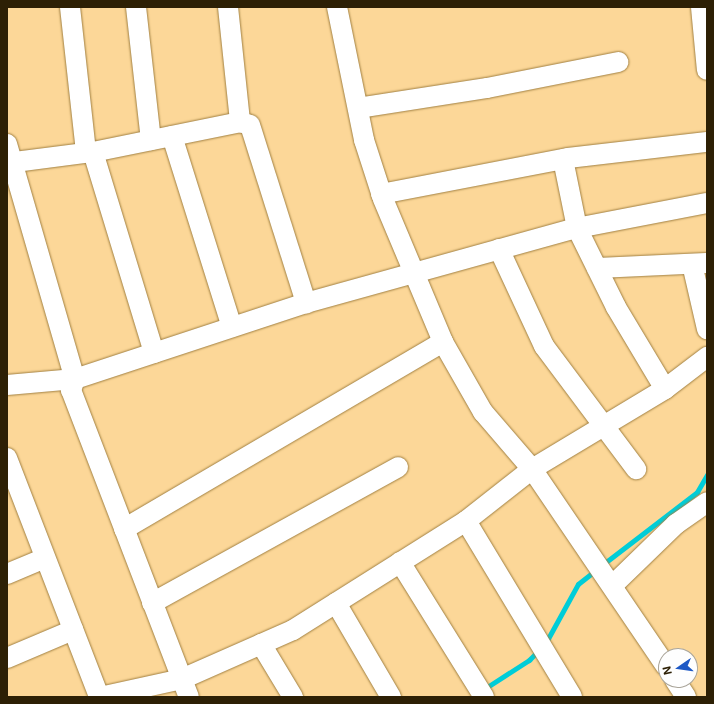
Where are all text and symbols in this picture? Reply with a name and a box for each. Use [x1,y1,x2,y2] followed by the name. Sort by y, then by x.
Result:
[658,648,698,688] north arrow
[660,665,675,676] text: N

